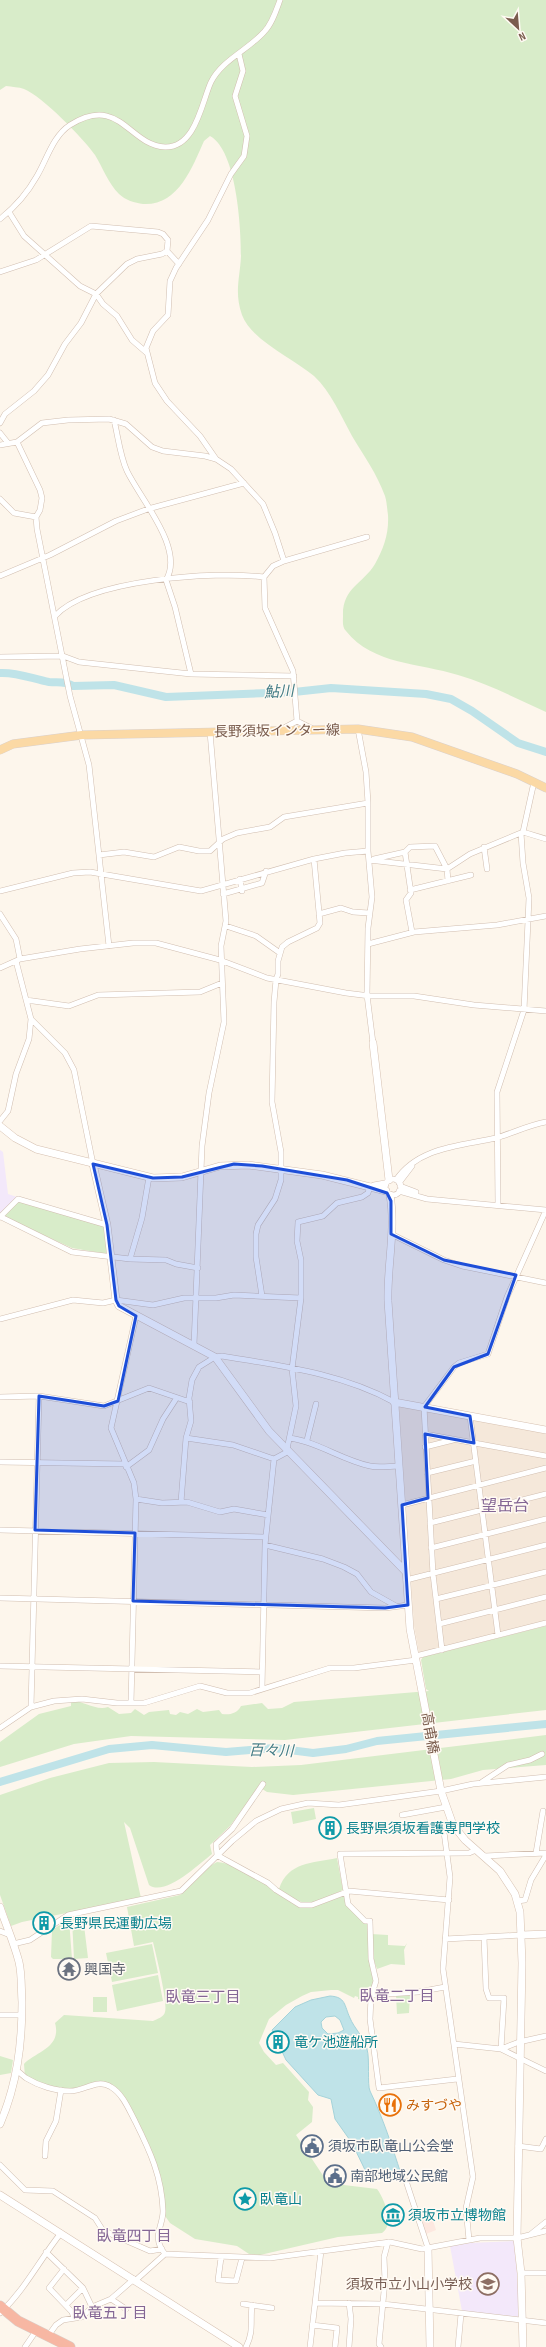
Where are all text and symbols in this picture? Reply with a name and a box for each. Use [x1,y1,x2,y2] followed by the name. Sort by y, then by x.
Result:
[498,8,538,48] north arrow
[517,29,528,44] text: N
[264,682,296,702] water label: 鮎川
[214,721,340,741] street label: 長野須坂インター線
[481,1497,529,1516] district label: 望岳台
[418,1711,442,1755] street label: 高甫橋
[248,1741,296,1761] water label: 百々川
[317,1815,343,1841] building icon: 長野県須坂看護専門学校
[346,1820,500,1837] place label: 長野県須坂看護専門学校
[31,1910,57,1936] building icon: 長野県民運動広場
[60,1915,172,1932] place label: 長野県民運動広場
[56,1956,82,1982] temple icon: 興国寺
[84,1961,126,1978] place label: 興国寺
[359,1987,435,2006] district label: 臥竜二丁目
[165,1988,241,2007] district label: 臥竜三丁目
[265,2029,291,2055] building icon: 竜ケ池遊船所
[294,2034,378,2051] place label: 竜ケ池遊船所
[377,2092,403,2118] restaurant icon: みすづや
[406,2097,462,2114] place label: みすづや
[299,2133,325,2159] public building icon: 須坂市臥竜山公会堂
[328,2138,454,2155] place label: 須坂市臥竜山公会堂
[322,2163,348,2189] public building icon: 南部地域公民館
[350,2168,448,2185] place label: 南部地域公民館
[232,2186,258,2212] place icon: 臥竜山
[260,2191,302,2208] place label: 臥竜山
[380,2202,406,2228] museum icon: 須坂市立博物館
[408,2207,506,2224] place label: 須坂市立博物館
[96,2227,172,2246] district label: 臥竜四丁目
[475,2271,501,2297] school or university icon: 須坂市立小山小学校
[346,2276,472,2293] place label: 須坂市立小山小学校
[72,2304,148,2323] district label: 臥竜五丁目

